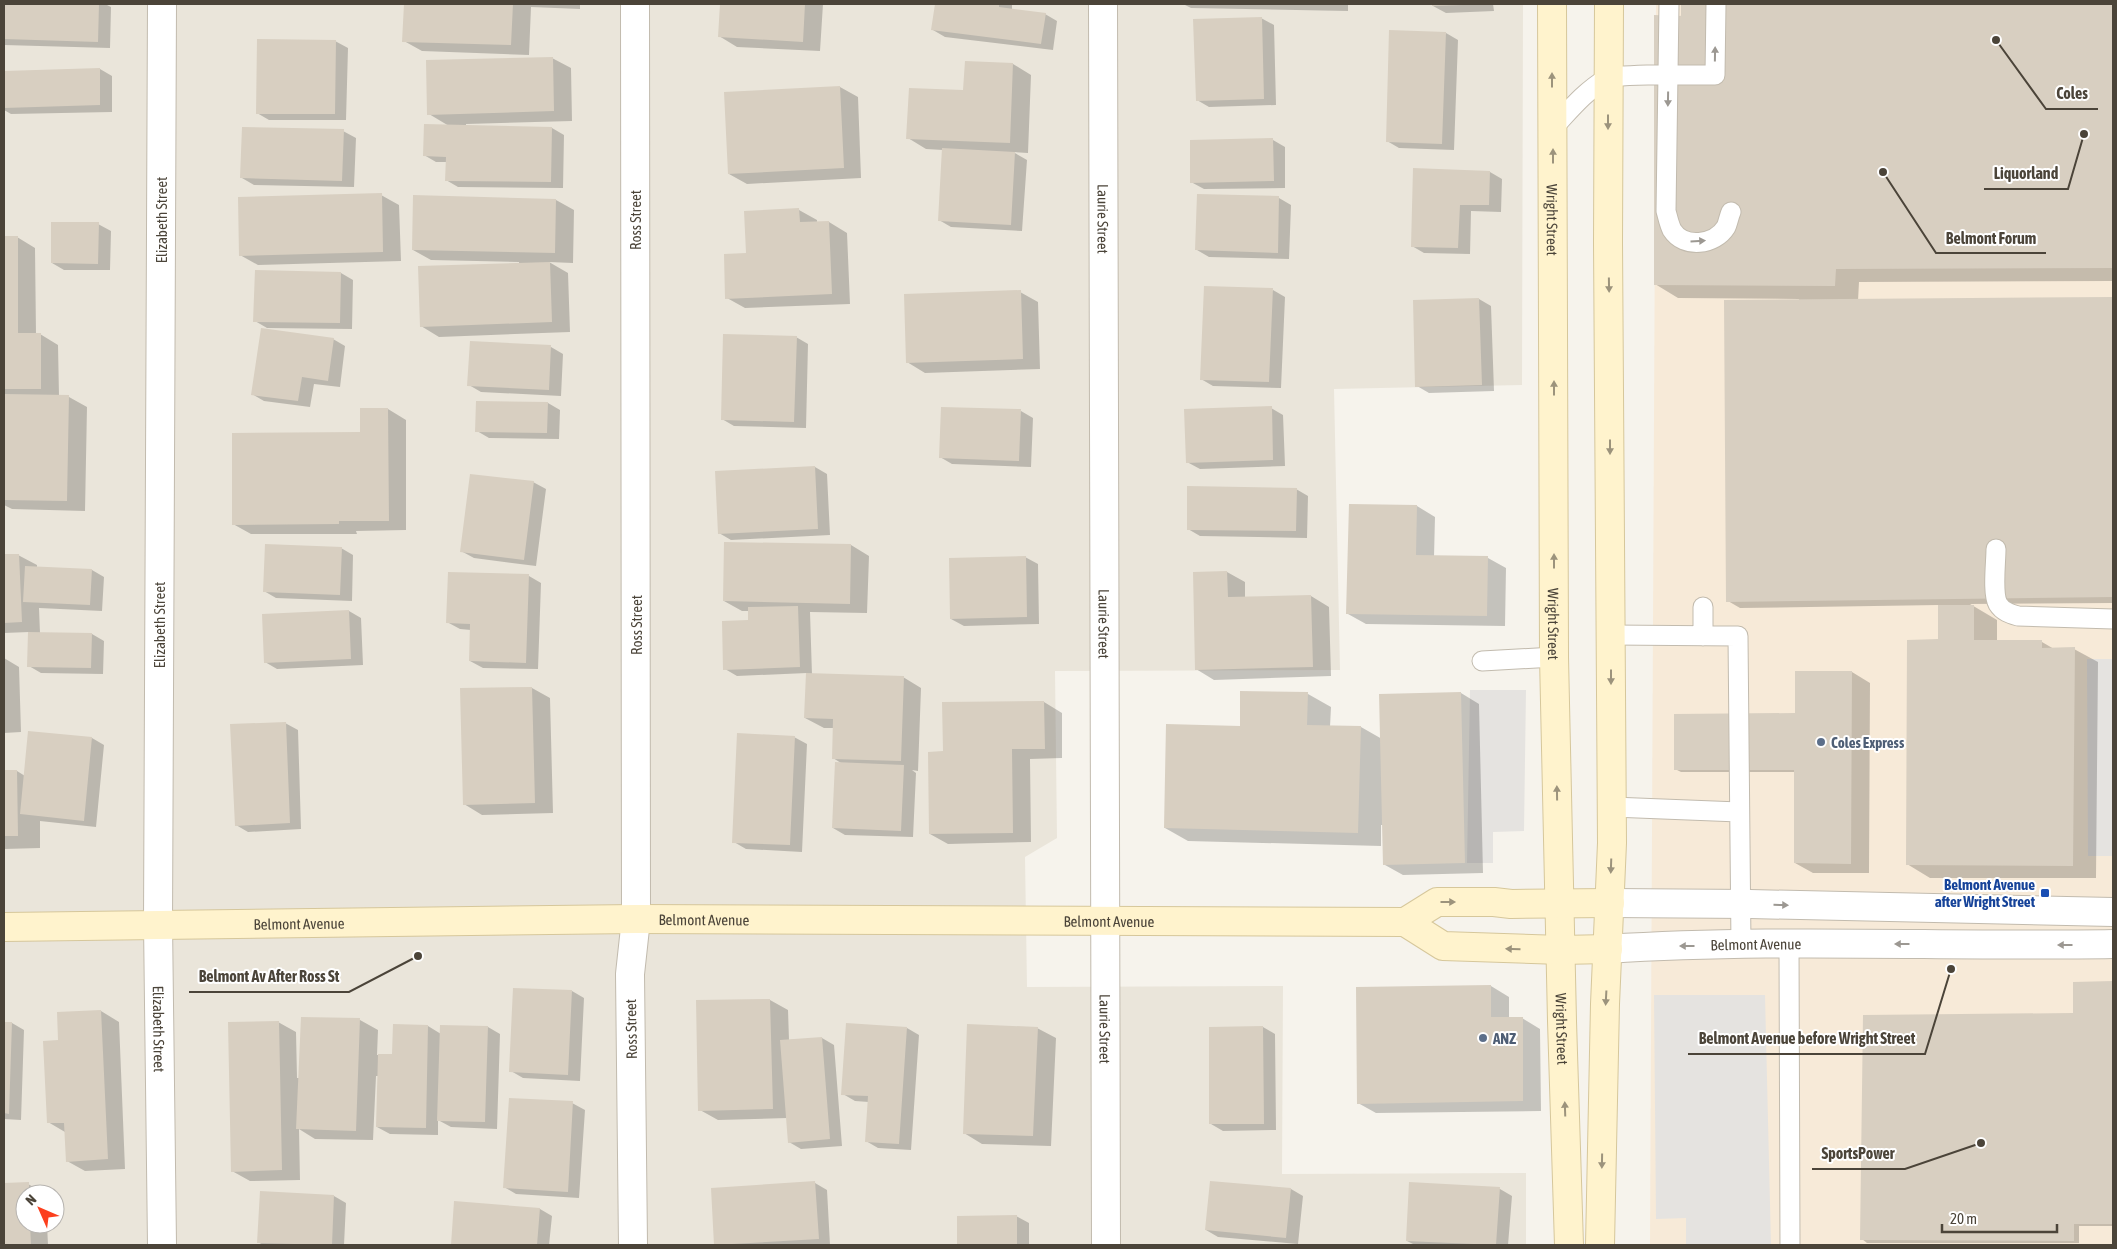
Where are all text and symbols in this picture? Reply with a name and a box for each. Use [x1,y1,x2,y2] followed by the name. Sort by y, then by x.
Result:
[1711,45,1719,61] one-way arrow
[1548,72,1556,88] one-way arrow
[2046,78,2098,109] callout: Coles
[2056,84,2088,102] text: Coles
[1664,91,1672,107] one-way arrow
[1604,115,1612,131] one-way arrow
[1549,148,1557,164] one-way arrow
[1984,158,2068,189] callout: Liquorland
[1994,164,2059,182] text: Liquorland
[153,177,170,263] street label: Elizabeth Street
[1095,184,1112,254] street label: Laurie Street
[1544,184,1561,256] street label: Wright Street
[627,190,644,250] street label: Ross Street
[1936,222,2046,253] callout: Belmont Forum
[1946,229,2036,247] text: Belmont Forum
[1691,237,1707,245] one-way arrow
[1605,277,1613,293] one-way arrow
[1550,380,1558,396] one-way arrow
[1606,440,1614,456] one-way arrow
[1550,553,1558,569] one-way arrow
[151,582,168,668] street label: Elizabeth Street
[1545,588,1563,660] street label: Wright Street
[1096,589,1113,659] street label: Laurie Street
[628,595,645,655] street label: Ross Street
[1607,669,1615,685] one-way arrow
[1831,734,1905,751] place label: Coles Express
[1815,736,1827,748] marker: Coles Express
[1553,785,1561,801] one-way arrow
[1607,858,1615,874] one-way arrow
[1935,876,2036,910] place label: Belmont Avenue after Wright Street
[2039,887,2051,899] marker: Belmont Avenue after Wright Street
[1440,898,1456,906] one-way arrow
[1773,901,1789,909] one-way arrow
[658,911,750,928] street label: Belmont Avenue
[1063,912,1155,930] street label: Belmont Avenue
[253,914,345,932] street label: Belmont Avenue
[1710,935,1802,953] street label: Belmont Avenue
[1894,940,1910,948] one-way arrow
[2056,941,2072,949] one-way arrow
[1679,942,1695,950] one-way arrow
[1504,944,1520,952] one-way arrow
[189,961,349,992] callout: Belmont Av After Ross St
[199,967,340,985] text: Belmont Av After Ross St
[150,985,168,1072] street label: Elizabeth Street
[1601,990,1609,1006] one-way arrow
[1553,993,1572,1065] street label: Wright Street
[1097,994,1114,1064] street label: Laurie Street
[622,999,640,1059] street label: Ross Street
[1688,1023,1925,1054] callout: Belmont Avenue before Wright Street
[1699,1029,1916,1047] text: Belmont Avenue before Wright Street
[1492,1030,1516,1047] place label: ANZ
[1477,1032,1489,1044] marker: ANZ
[1561,1101,1569,1117] one-way arrow
[1812,1138,1905,1169] callout: SportsPower
[1821,1144,1895,1162] text: SportsPower
[1598,1153,1606,1169] one-way arrow
[15,1184,65,1234] north arrow
[22,1191,39,1208] text: N
[1942,1202,2057,1234] scale bar
[1950,1210,1977,1227] text: 20 m

